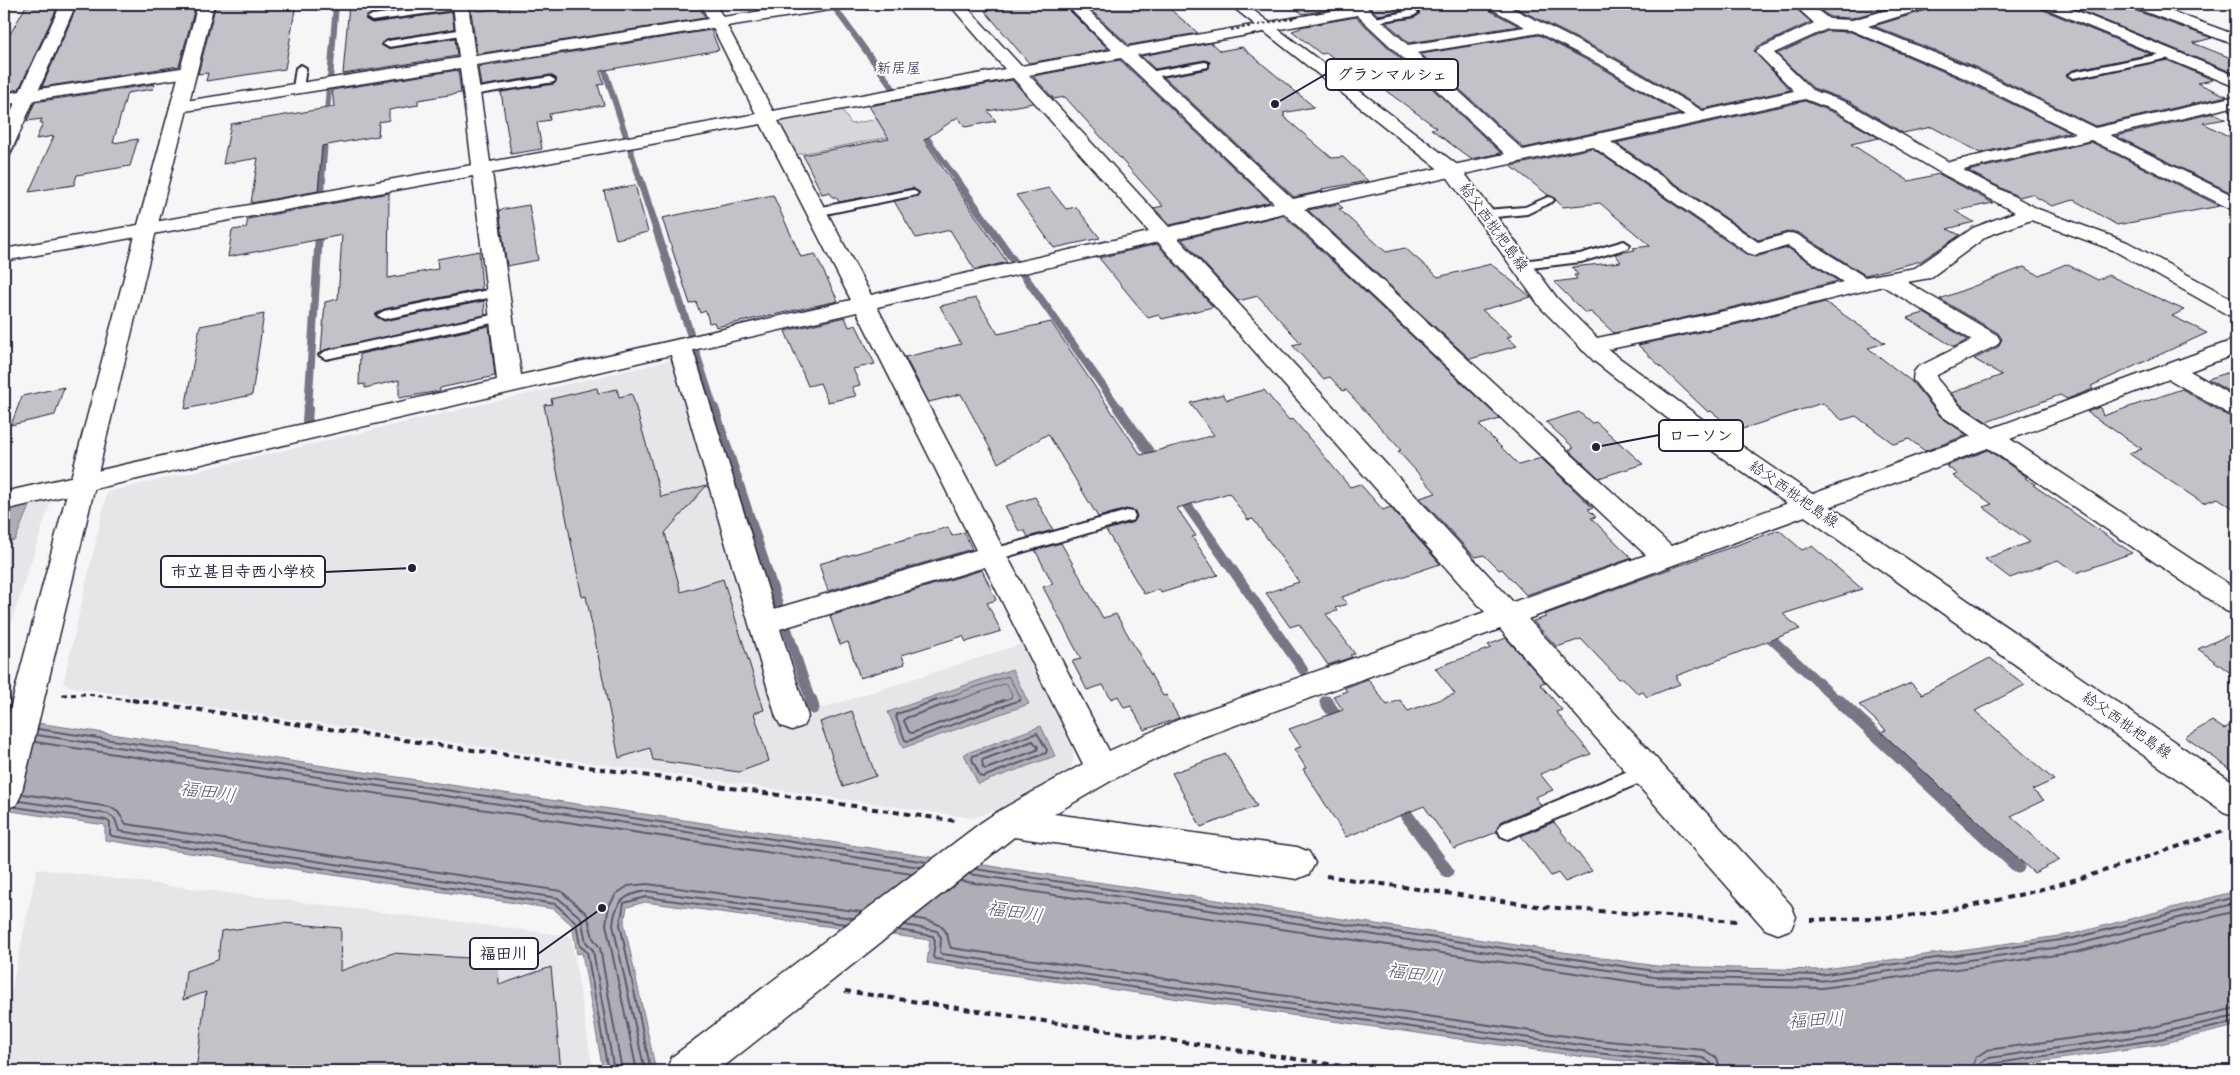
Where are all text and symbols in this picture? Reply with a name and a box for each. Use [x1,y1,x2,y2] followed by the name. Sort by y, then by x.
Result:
[876,58,922,78] district label: 新居屋
[1326,59,1458,90] callout: グランマルシェ
[1337,64,1447,85] text: グランマルシェ
[1455,179,1533,275] street label: 給父西枇杷島線
[1659,420,1743,451] callout: ローソン
[1669,425,1733,446] text: ローソン
[1745,456,1843,532] street label: 給父西枇杷島線
[161,556,325,587] callout: 市立甚目寺西小学校
[171,561,315,582] text: 市立甚目寺西小学校
[2078,687,2176,763] street label: 給父西枇杷島線
[178,775,238,808] water label: 福田川
[985,895,1045,928] water label: 福田川
[470,938,538,969] callout: 福田川
[480,943,528,964] text: 福田川
[1385,957,1445,990] water label: 福田川
[1787,1006,1845,1033] water label: 福田川

